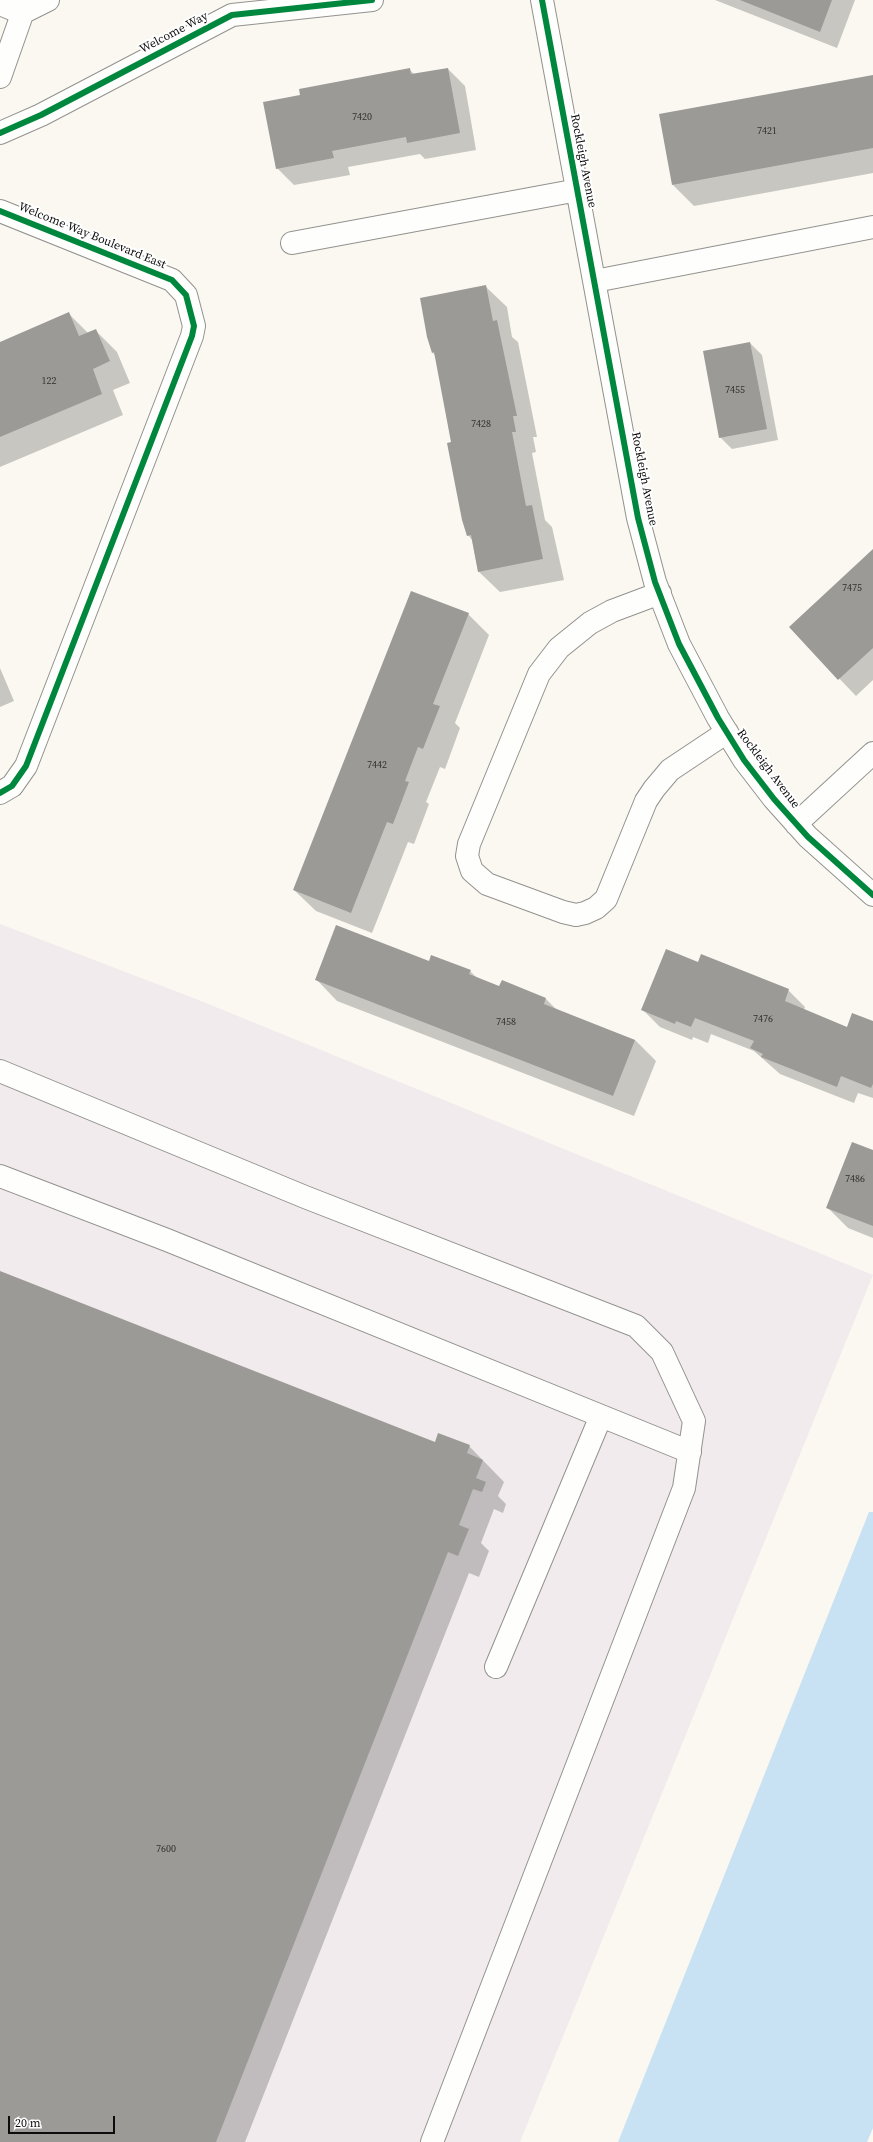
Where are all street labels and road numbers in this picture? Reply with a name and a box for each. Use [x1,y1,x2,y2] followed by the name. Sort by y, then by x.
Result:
[137,9,211,57] street label: Welcome Way
[567,113,599,209] street label: Rockleigh Avenue
[16,200,168,272] street label: Welcome Way Boulevard East
[628,431,660,527] street label: Rockleigh Avenue
[734,727,802,811] street label: Rockleigh Avenue

